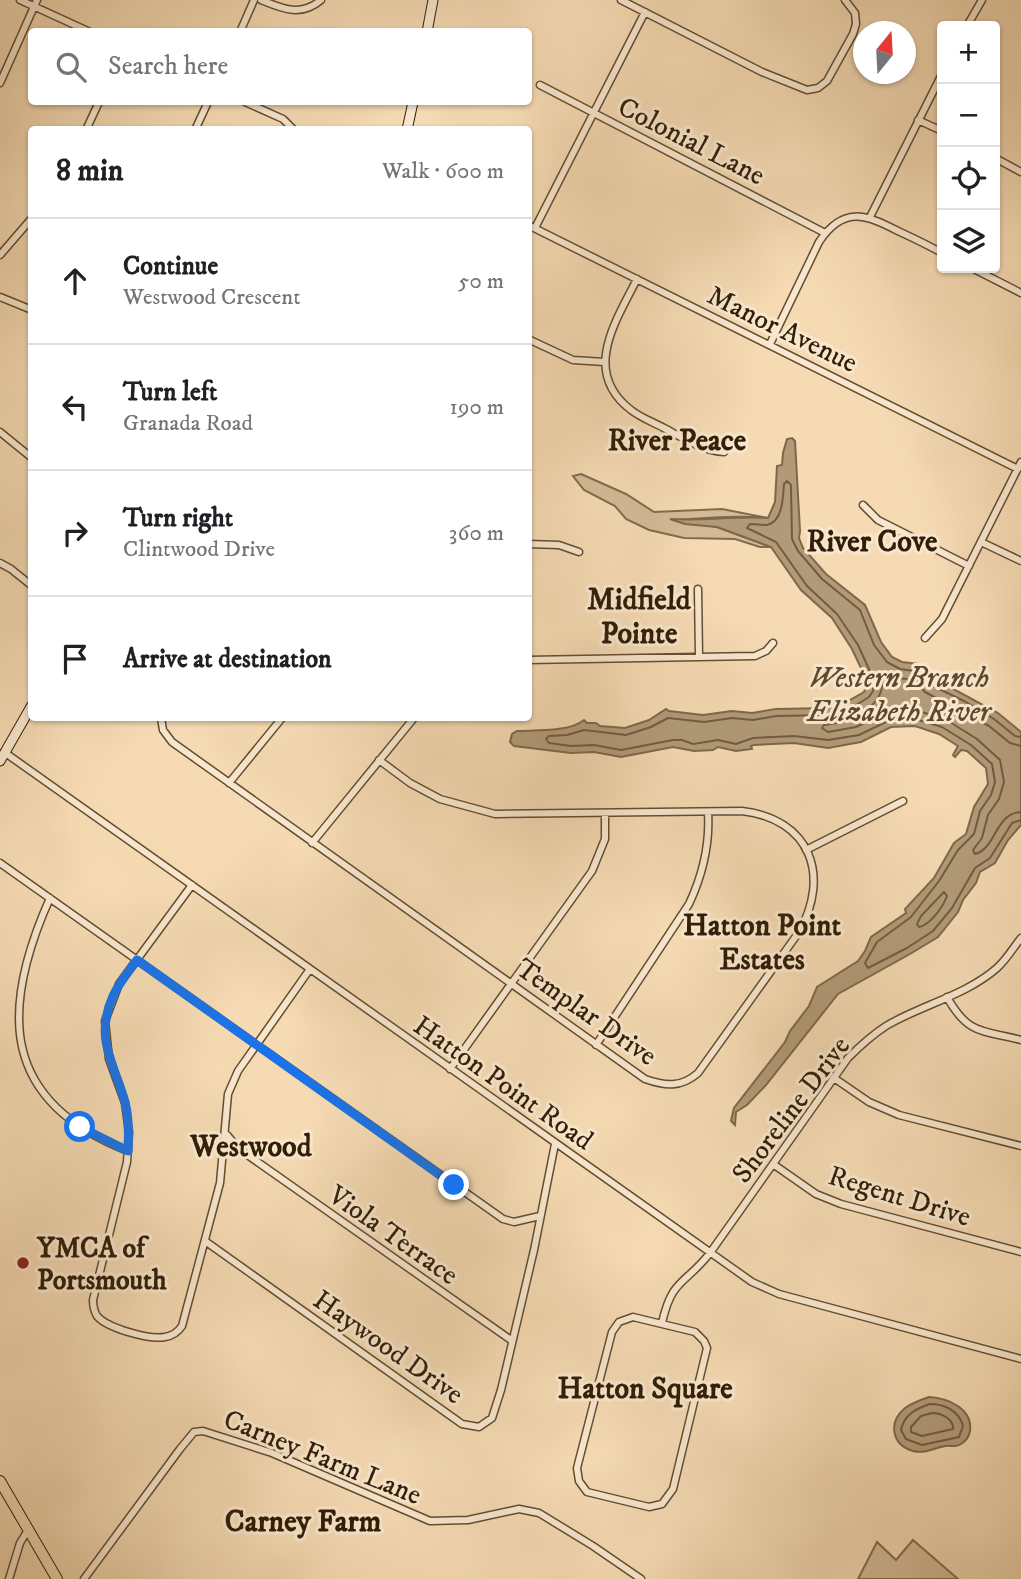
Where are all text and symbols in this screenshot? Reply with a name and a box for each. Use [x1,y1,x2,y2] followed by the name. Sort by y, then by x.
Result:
[853,21,916,84] north arrow
[937,21,1000,273] map controls
[937,21,1000,84] button: +
[28,28,532,105] search box
[52,48,90,86] icon: search
[108,50,228,83] text: Search here
[937,84,1000,147] button: −
[612,89,771,193] street label: Colonial Lane
[937,147,1000,210] button: locate
[56,153,123,190] text: 8 min
[382,157,504,186] text: Walk · 600 m
[937,210,1000,273] button: layers
[123,250,218,283] text: Continue
[56,262,94,300] icon: ahead
[458,267,504,296] text: 50 m
[702,278,863,381] street label: Manor Avenue
[123,283,301,312] text: Westwood Crescent
[123,376,217,409] text: Turn left
[56,388,94,426] icon: left
[450,393,504,422] text: 190 m
[123,409,253,438] text: Granada Road
[608,423,747,460] district label: River Peace
[123,502,233,535] text: Turn right
[56,514,94,552] icon: right
[449,519,504,548] text: 360 m
[807,524,938,561] district label: River Cove
[123,535,275,564] text: Clintwood Drive
[587,582,692,653] district label: Midfield Pointe
[56,640,94,678] icon: arrive
[123,643,332,676] text: Arrive at destination
[805,660,993,731] water label: Western Branch Elizabeth River
[683,908,841,979] district label: Hatton Point Estates
[509,951,663,1074] street label: Templar Drive
[406,1008,600,1158] street label: Hatton Point Road
[725,1030,858,1190] street label: Shoreline Drive
[64,1111,95,1142] route start
[189,1129,313,1166] district label: Westwood
[824,1158,975,1235] street label: Regent Drive
[438,1169,469,1200] route end
[320,1177,465,1293] street label: Viola Terrace
[36,1231,167,1298] place label: YMCA of Portsmouth
[15,1255,31,1271] marker: YMCA of Portsmouth
[306,1282,470,1412] street label: Haywood Drive
[557,1371,733,1408] district label: Hatton Square
[218,1402,426,1513] street label: Carney Farm Lane
[225,1504,382,1541] district label: Carney Farm

